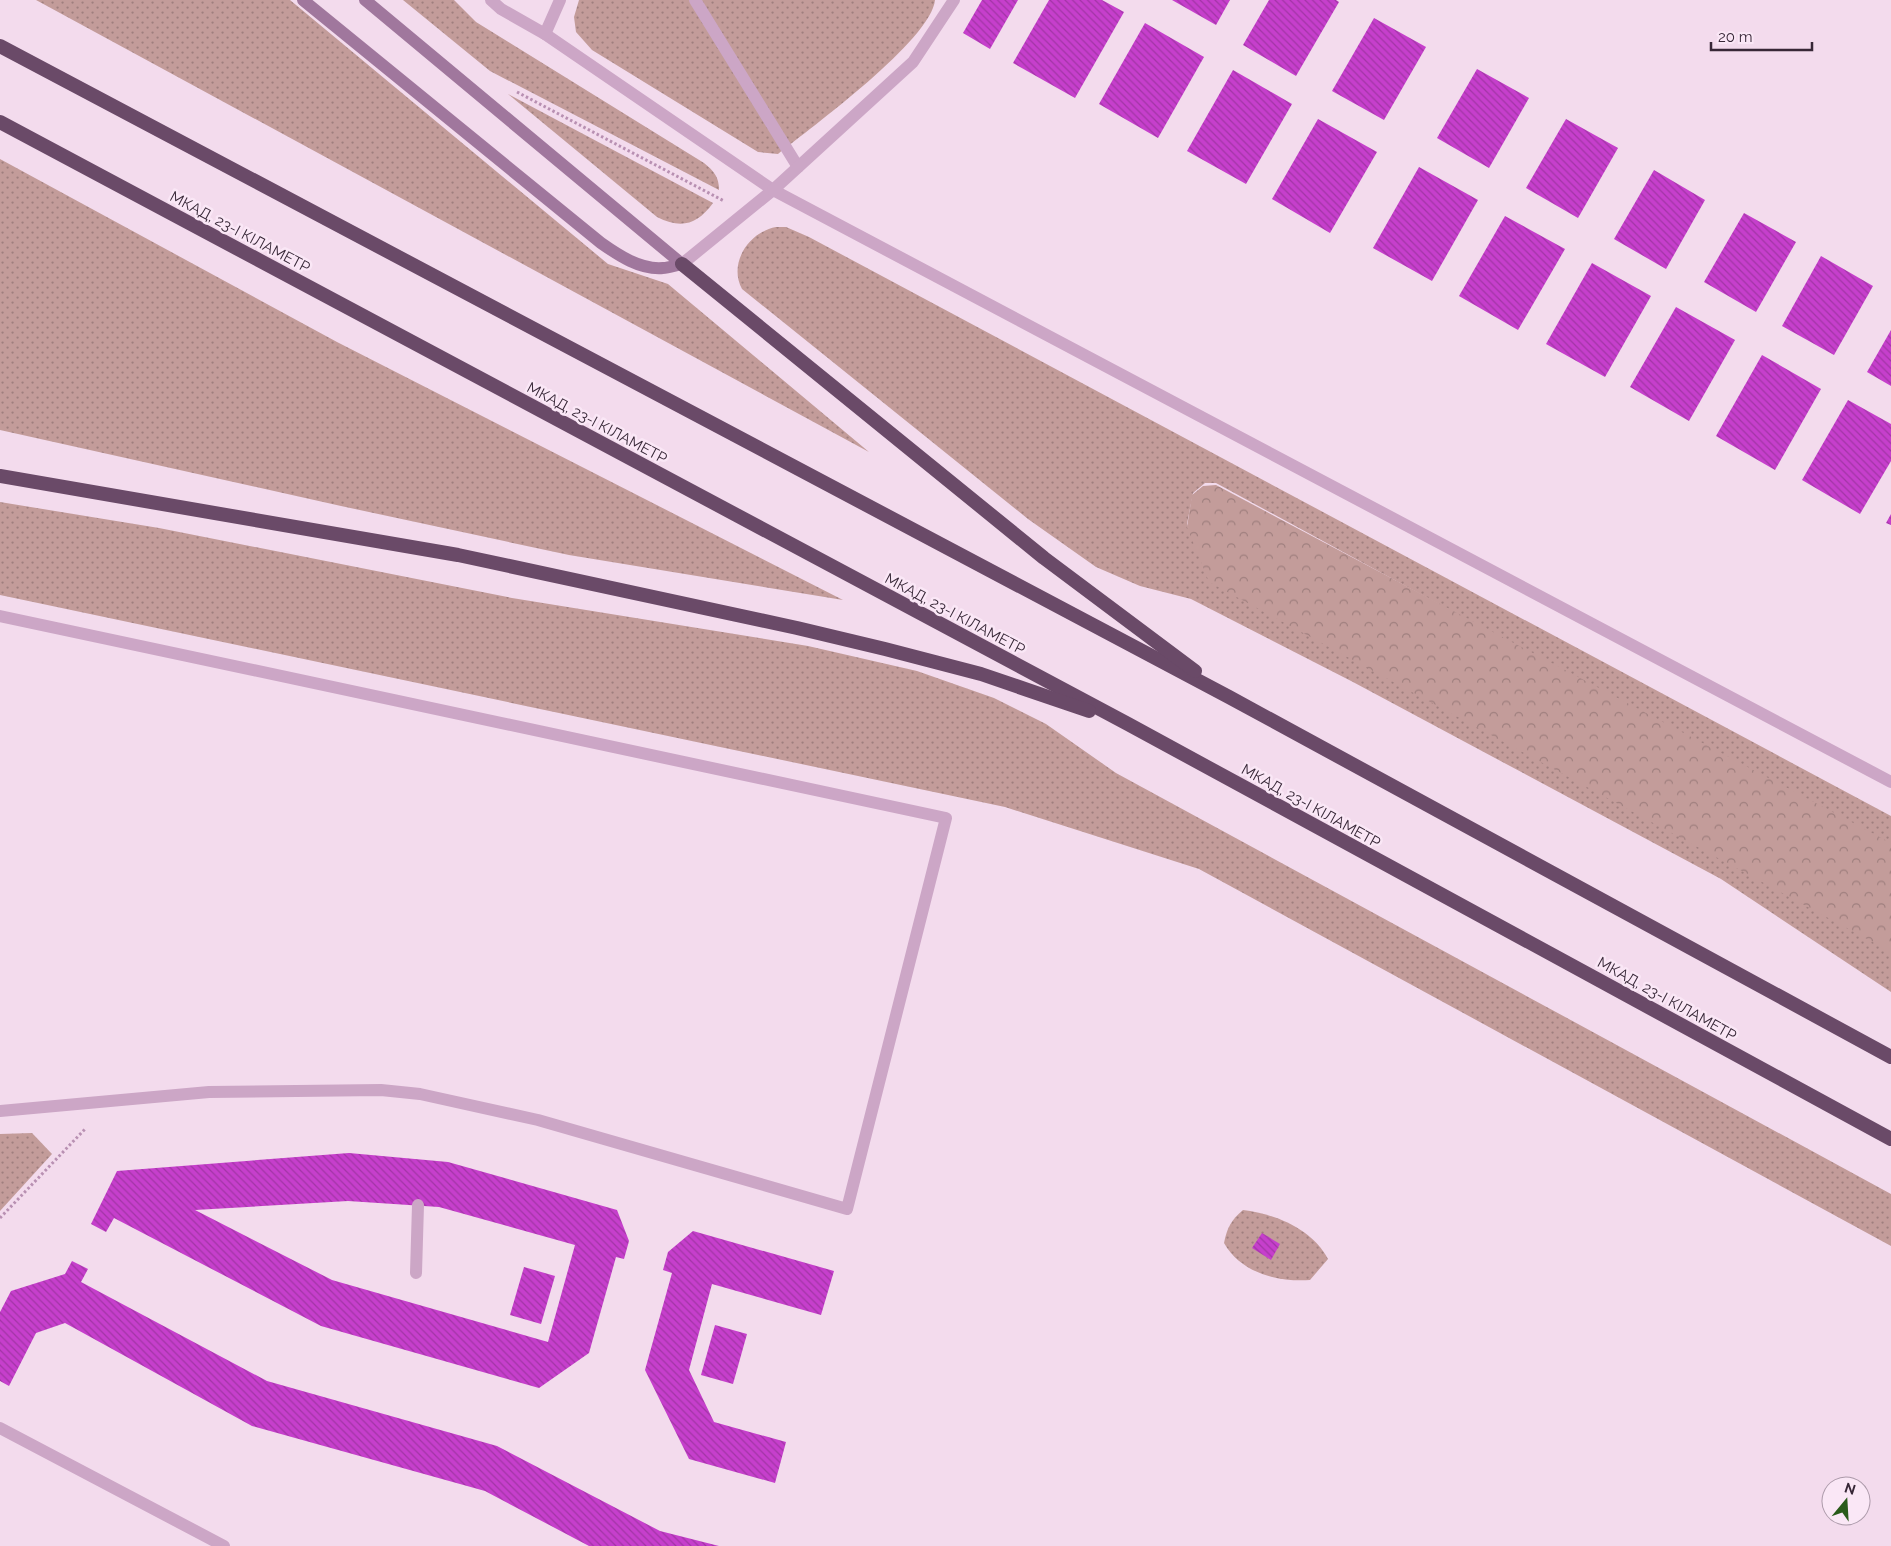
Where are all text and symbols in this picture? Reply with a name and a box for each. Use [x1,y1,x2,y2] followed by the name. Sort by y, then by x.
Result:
[1711,20,1812,52] scale bar
[1718,28,1753,46] text: 20 m
[167,187,313,277] street label: МКАД, 23-І КІЛАМЕТР
[524,378,670,468] street label: МКАД, 23-І КІЛАМЕТР
[882,569,1028,659] street label: МКАД, 23-І КІЛАМЕТР
[1238,760,1384,852] street label: МКАД, 23-І КІЛАМЕТР
[1594,953,1740,1045] street label: МКАД, 23-І КІЛАМЕТР
[1821,1476,1871,1526] north arrow
[1842,1479,1858,1498] text: N

